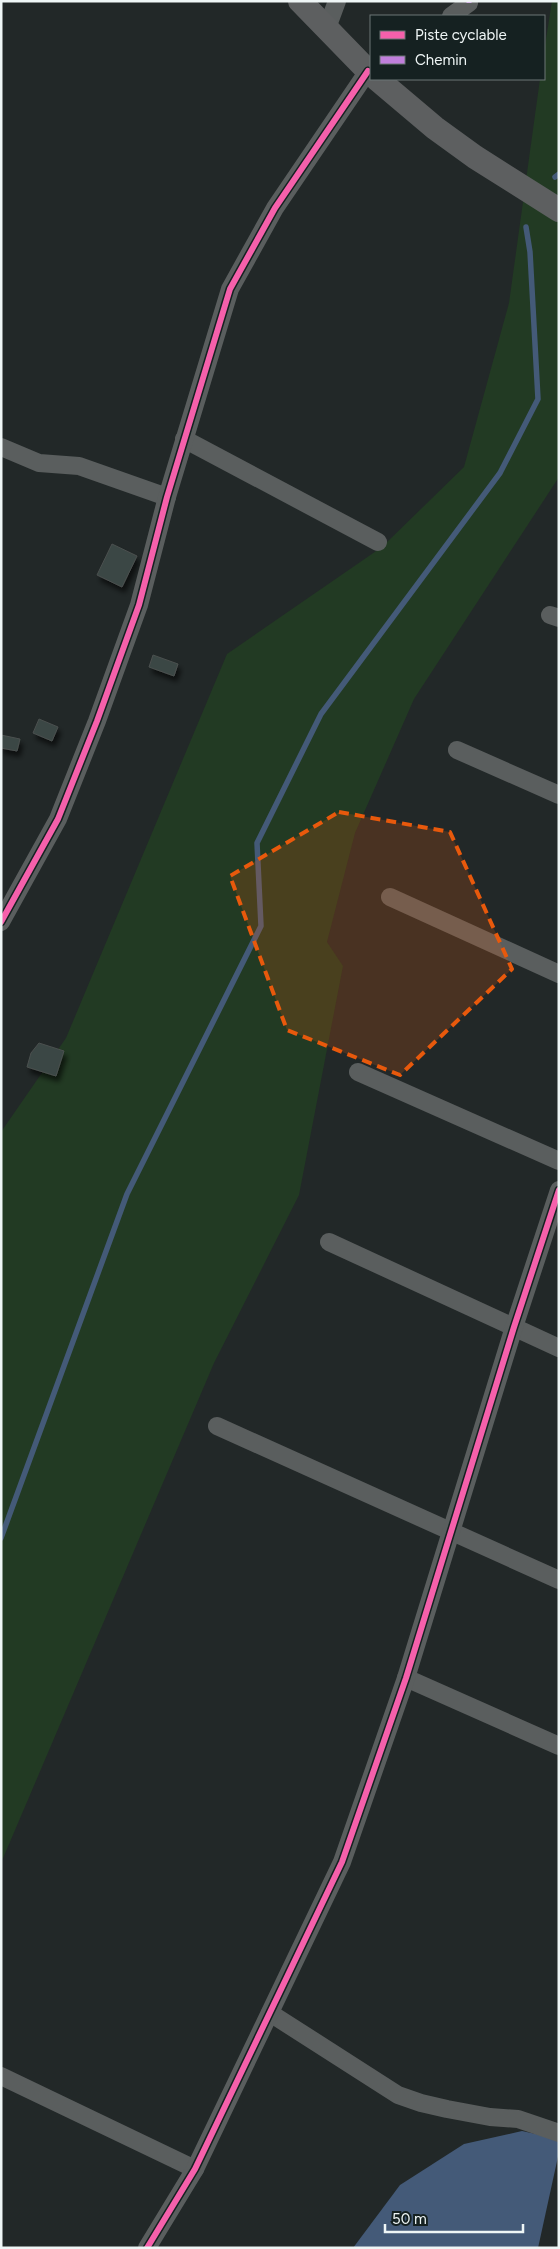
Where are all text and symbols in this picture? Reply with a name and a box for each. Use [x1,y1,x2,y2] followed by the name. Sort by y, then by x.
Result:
[370,15,545,80] legend
[415,26,507,44] text: Piste cyclable
[415,51,467,69] text: Chemin
[385,2202,522,2234] scale bar
[392,2210,427,2228] text: 50 m

